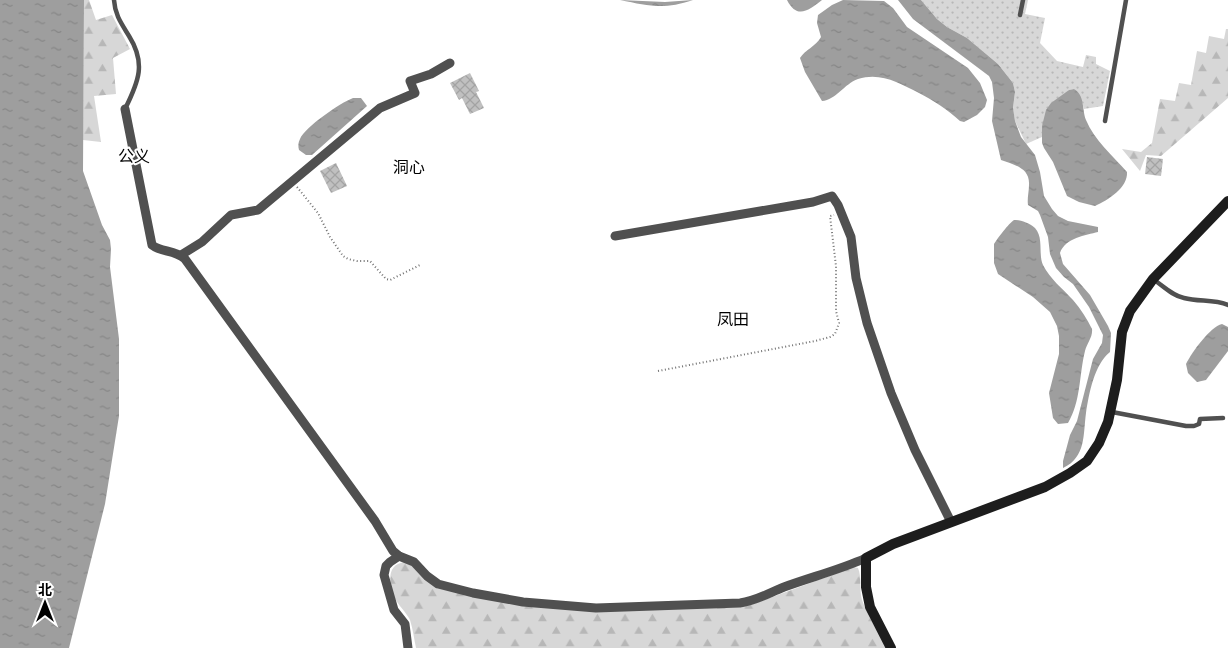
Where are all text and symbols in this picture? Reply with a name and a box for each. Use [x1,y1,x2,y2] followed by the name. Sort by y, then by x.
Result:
[118,147,150,166] district label: 公义
[393,158,425,177] district label: 洞心
[717,310,749,329] district label: 凤田
[20,578,70,628] north arrow
[38,582,52,598] text: 北

